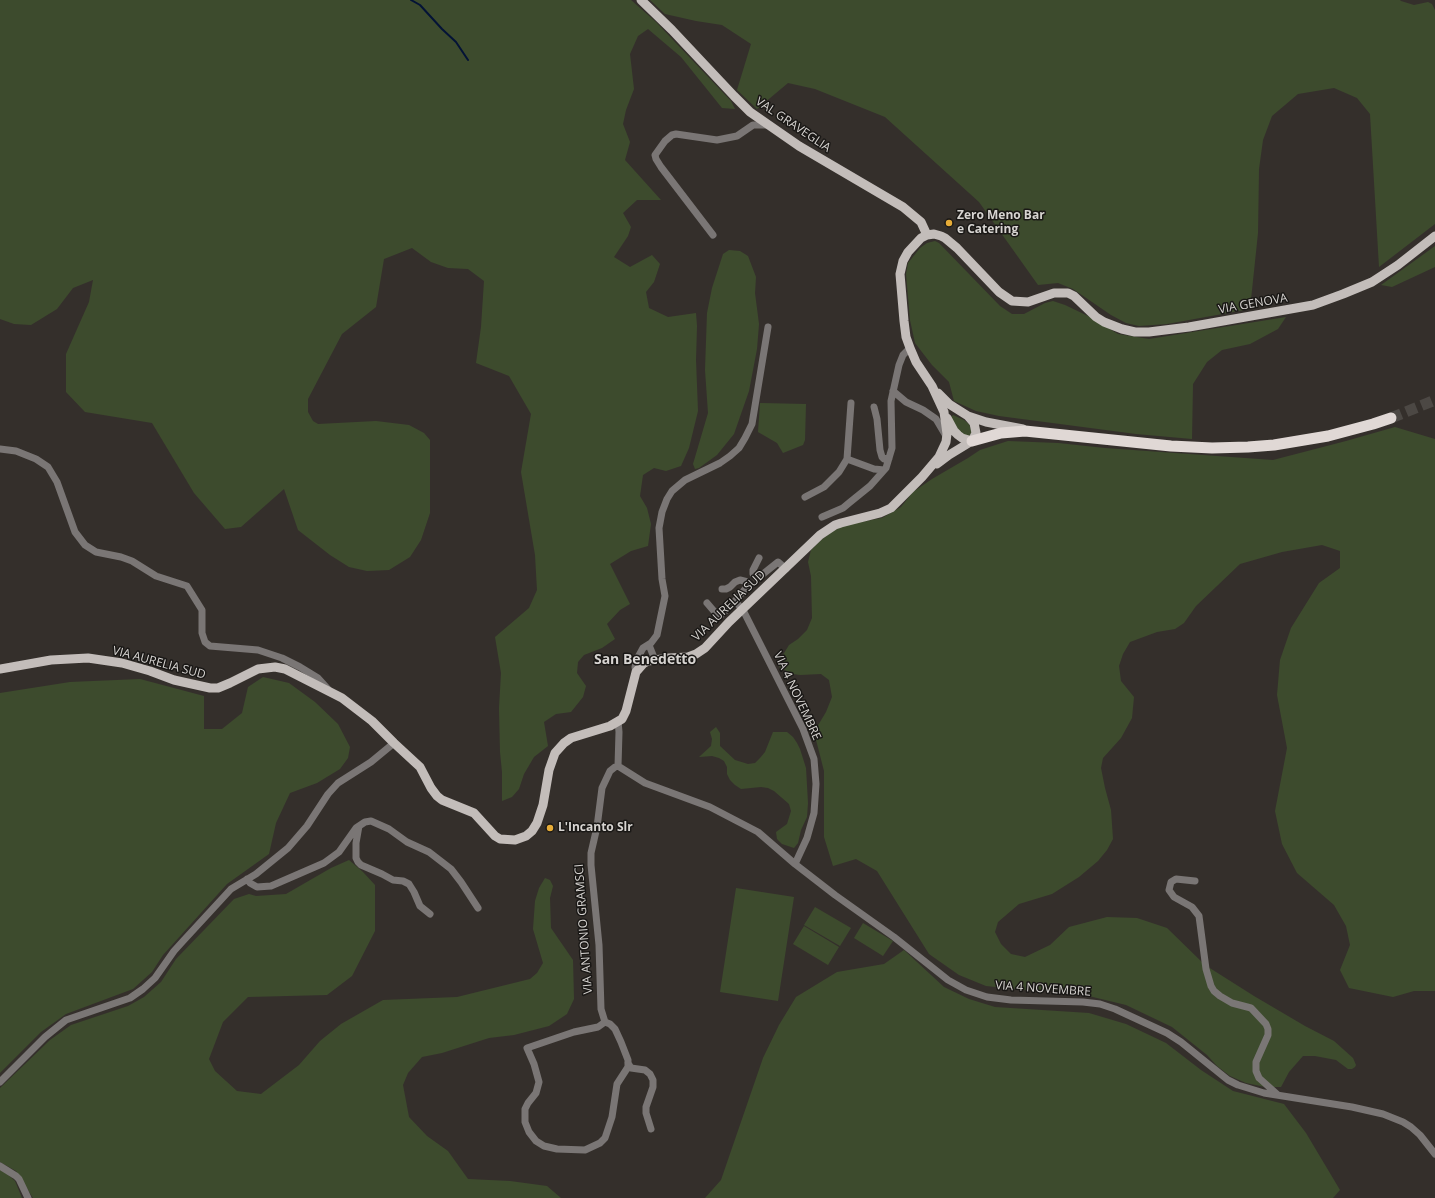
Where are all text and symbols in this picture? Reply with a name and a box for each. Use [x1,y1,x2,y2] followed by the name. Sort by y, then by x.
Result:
[753,95,833,155] street label: VAL GRAVEGLIA
[957,209,1045,237] place label: Zero Meno Bar e Catering
[944,218,954,228] marker: Zero Meno Bar e Catering
[1217,291,1289,317] street label: VIA GENOVA
[689,567,769,645] street label: VIA AURELIA SUD
[111,644,207,682] street label: VIA AURELIA SUD
[770,649,824,743] street label: VIA 4 NOVEMBRE
[594,652,696,668] district label: San Benedetto
[558,821,633,835] place label: L'Incanto Slr
[545,823,555,833] marker: L'Incanto Slr
[572,863,596,995] street label: VIA ANTONIO GRAMSCI
[995,978,1091,1000] street label: VIA 4 NOVEMBRE

